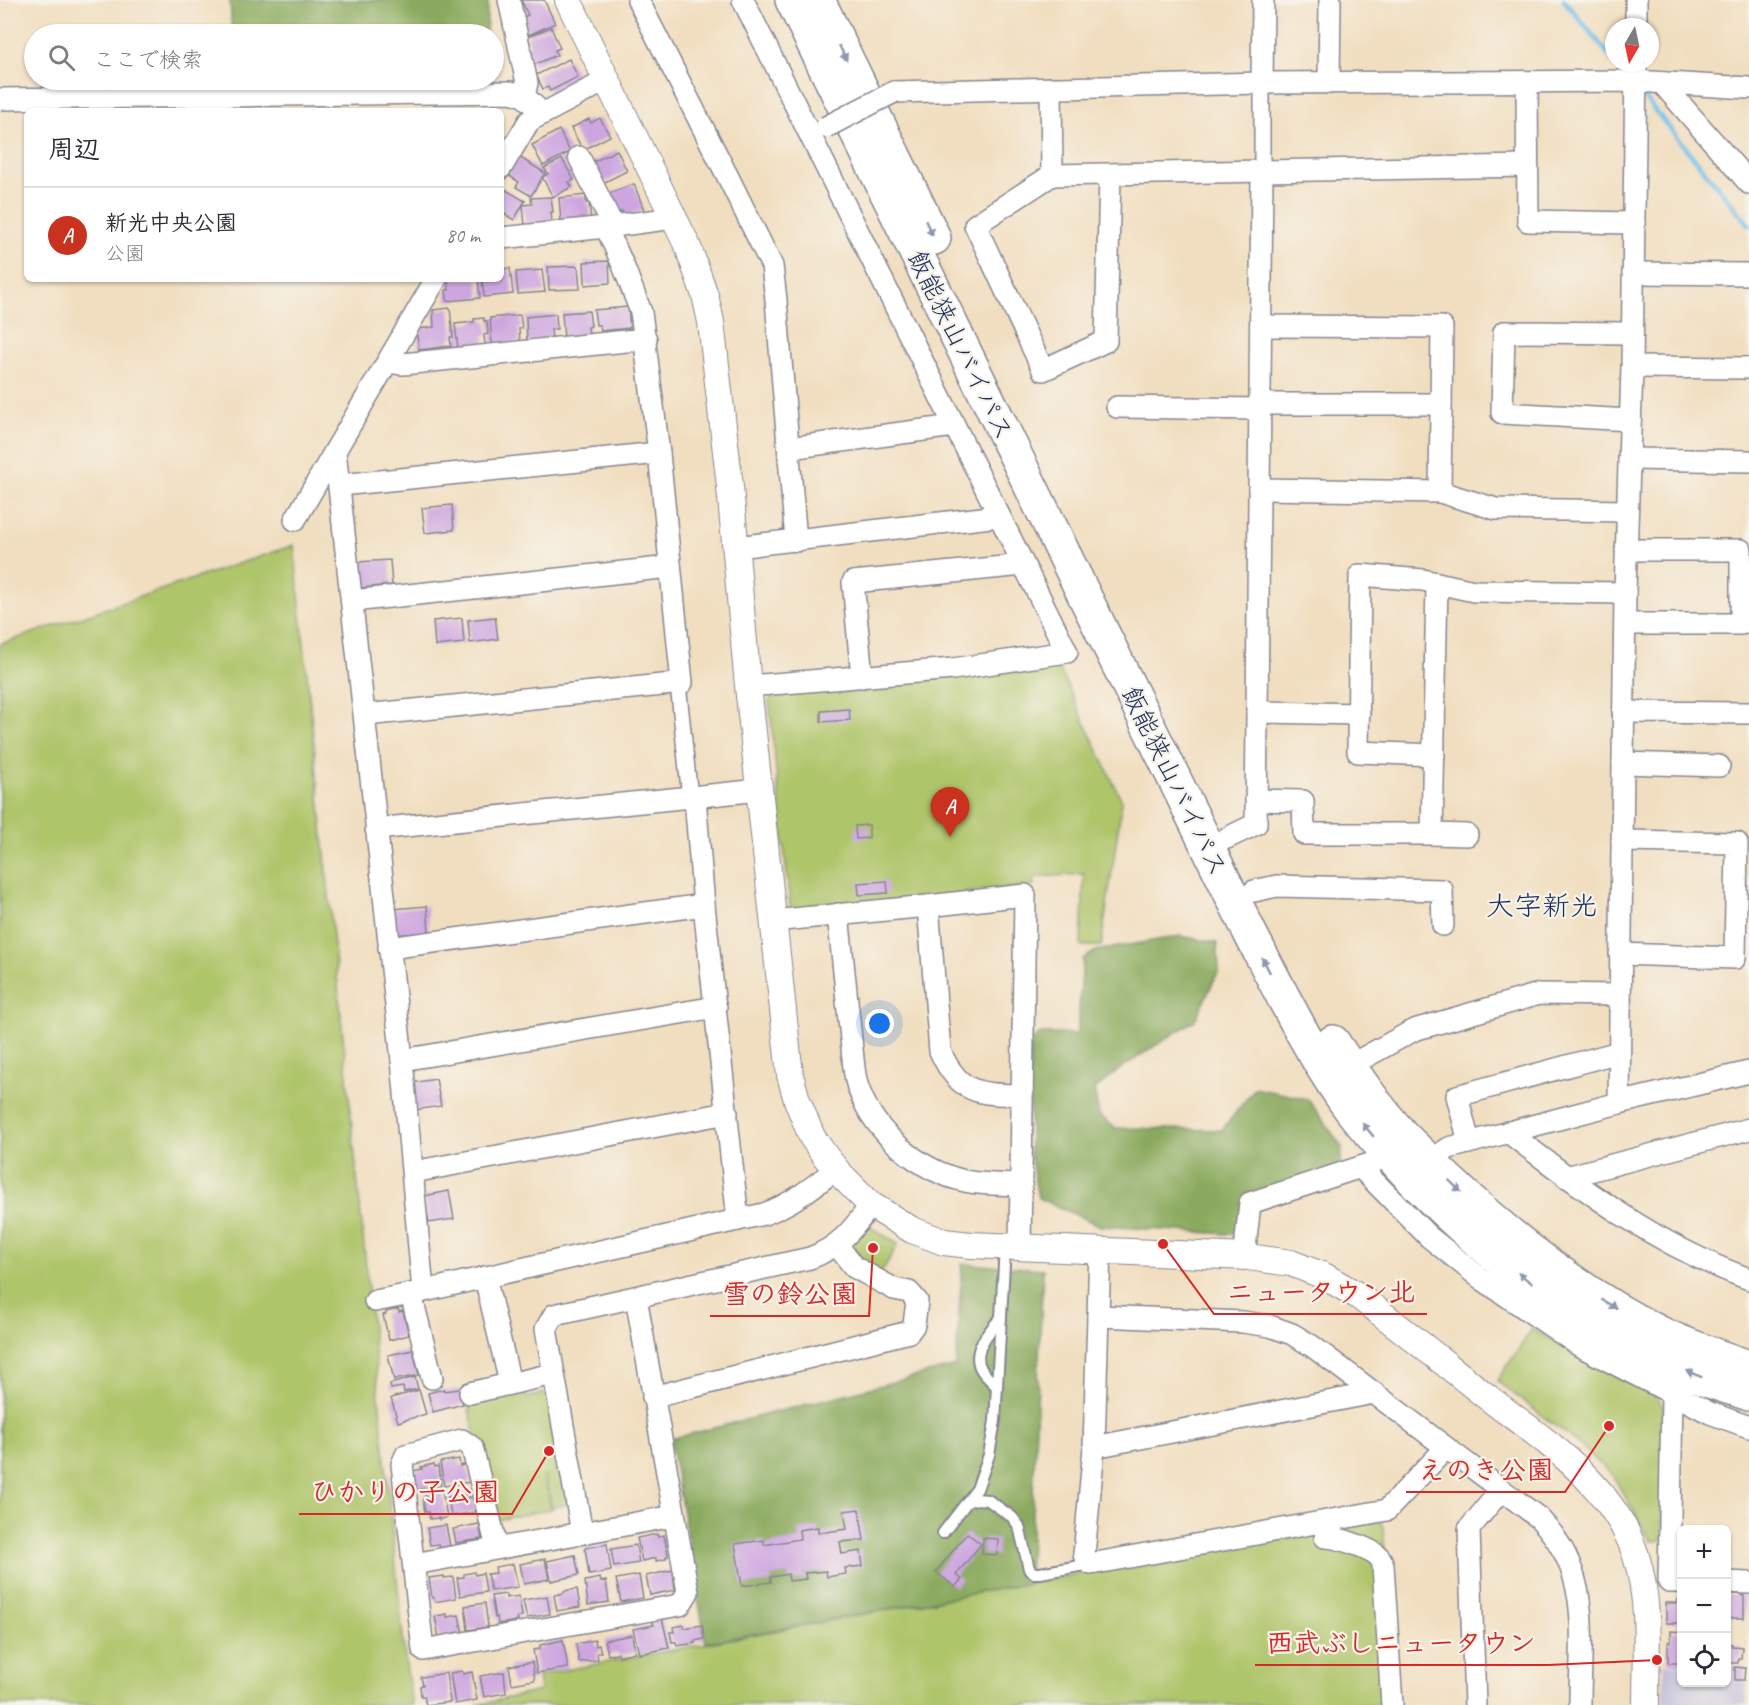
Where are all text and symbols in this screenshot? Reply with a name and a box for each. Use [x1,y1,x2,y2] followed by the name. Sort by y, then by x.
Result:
[1605,18,1659,72] north arrow
[24,24,504,90] search box
[45,41,78,74] icon: search
[839,44,848,61] one-way arrow
[93,46,203,74] text: ここで検索
[48,133,100,166] text: 周辺
[105,209,237,237] text: 新光中央公園
[924,219,934,236] one-way arrow
[62,223,73,248] text: A
[446,223,480,248] text: 80 m
[105,241,145,266] text: 公園
[900,245,1021,446] street label: 飯能狭山バイパス
[1114,681,1235,882] street label: 飯能狭山バイパス
[930,788,970,837] pin: A
[1486,888,1598,923] district label: 大字新光
[1261,956,1271,973] one-way arrow
[865,1009,894,1038] your location
[1362,1123,1375,1138] one-way arrow
[1447,1178,1461,1192] one-way arrow
[1214,1269,1427,1314] callout: ニュータウン北
[710,1271,869,1316] callout: 雪の鈴公園
[1518,1272,1533,1284] one-way arrow
[1227,1275,1415,1309] text: ニュータウン北
[723,1277,858,1311] text: 雪の鈴公園
[1601,1299,1617,1310] one-way arrow
[1685,1369,1703,1378] one-way arrow
[1406,1447,1565,1492] callout: えのき公園
[1419,1453,1554,1487] text: えのき公園
[299,1469,512,1514] callout: ひかりの子公園
[311,1475,500,1509] text: ひかりの子公園
[1677,1525,1731,1687] map controls
[1677,1525,1731,1579] button: +
[1677,1579,1731,1633] button: −
[1255,1620,1548,1665] callout: 西武ぶしニュータウン
[1266,1626,1536,1660] text: 西武ぶしニュータウン
[1677,1633,1731,1687] button: locate

